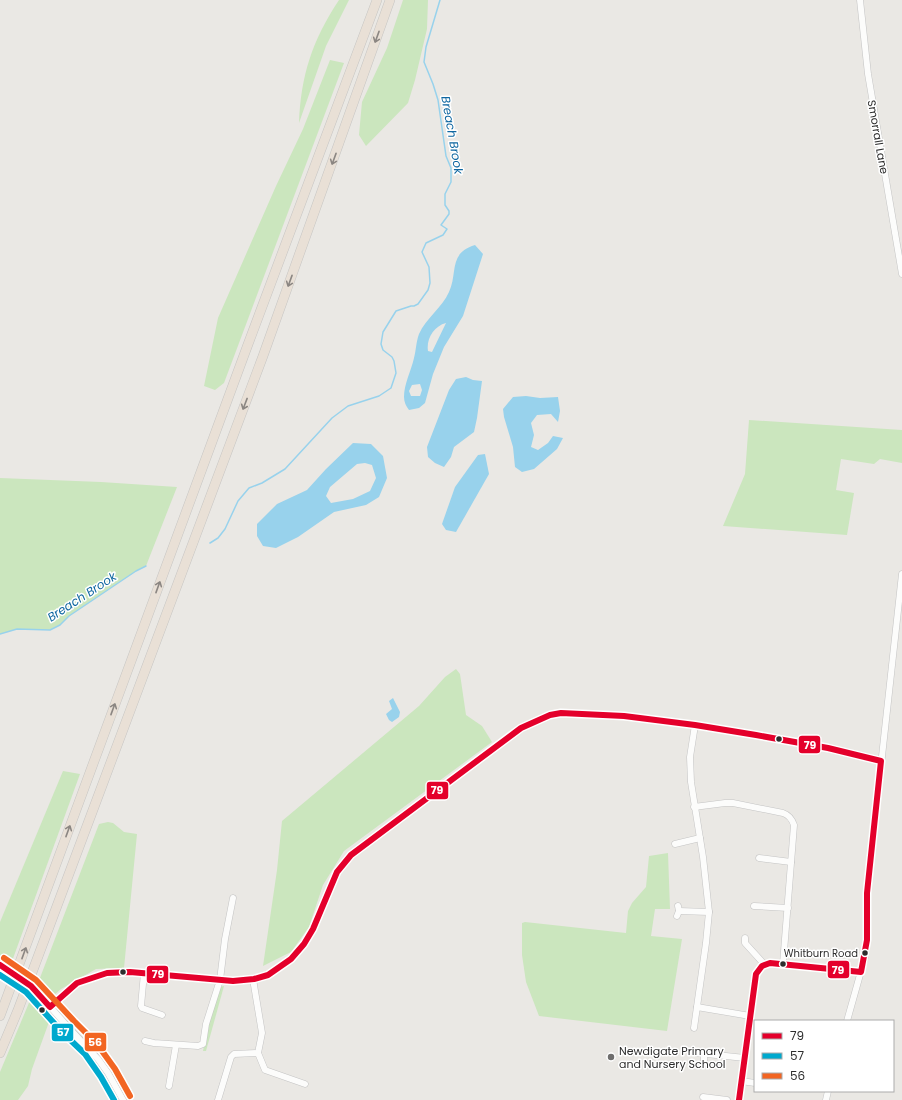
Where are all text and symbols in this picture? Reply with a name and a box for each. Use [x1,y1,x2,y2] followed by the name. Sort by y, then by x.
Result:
[373,30,381,42] one-way arrow
[437,94,468,176] water label: Breach Brook
[864,99,892,175] street label: Smorrall Lane
[329,153,337,165] one-way arrow
[285,275,293,287] one-way arrow
[241,397,249,409] one-way arrow
[44,567,120,625] water label: Breach Brook
[155,582,163,594] one-way arrow
[110,704,118,716] one-way arrow
[774,734,784,744] unlabelled marker
[798,735,821,754] line badge: 79
[804,737,817,753] text: 79
[426,781,449,800] line badge: 79
[431,782,444,798] text: 79
[65,826,73,838] one-way arrow
[784,946,858,961] place label: Whitburn Road
[20,948,28,960] one-way arrow
[860,948,870,958] marker: Whitburn Road
[778,959,788,969] unlabelled marker
[827,960,850,979] line badge: 79
[832,962,845,978] text: 79
[146,965,169,984] line badge: 79
[152,966,165,982] text: 79
[118,967,128,977] unlabelled marker
[37,1005,47,1015] unlabelled marker
[754,1020,894,1092] legend
[51,1023,74,1042] line badge: 57
[56,1024,70,1040] text: 57
[790,1027,804,1044] text: 79
[84,1032,107,1052] line badge: 56
[88,1034,102,1050] text: 56
[619,1043,725,1072] place label: Newdigate Primary and Nursery School
[790,1047,805,1064] text: 57
[606,1052,616,1062] marker: Newdigate Primary and Nursery School
[790,1067,805,1084] text: 56

